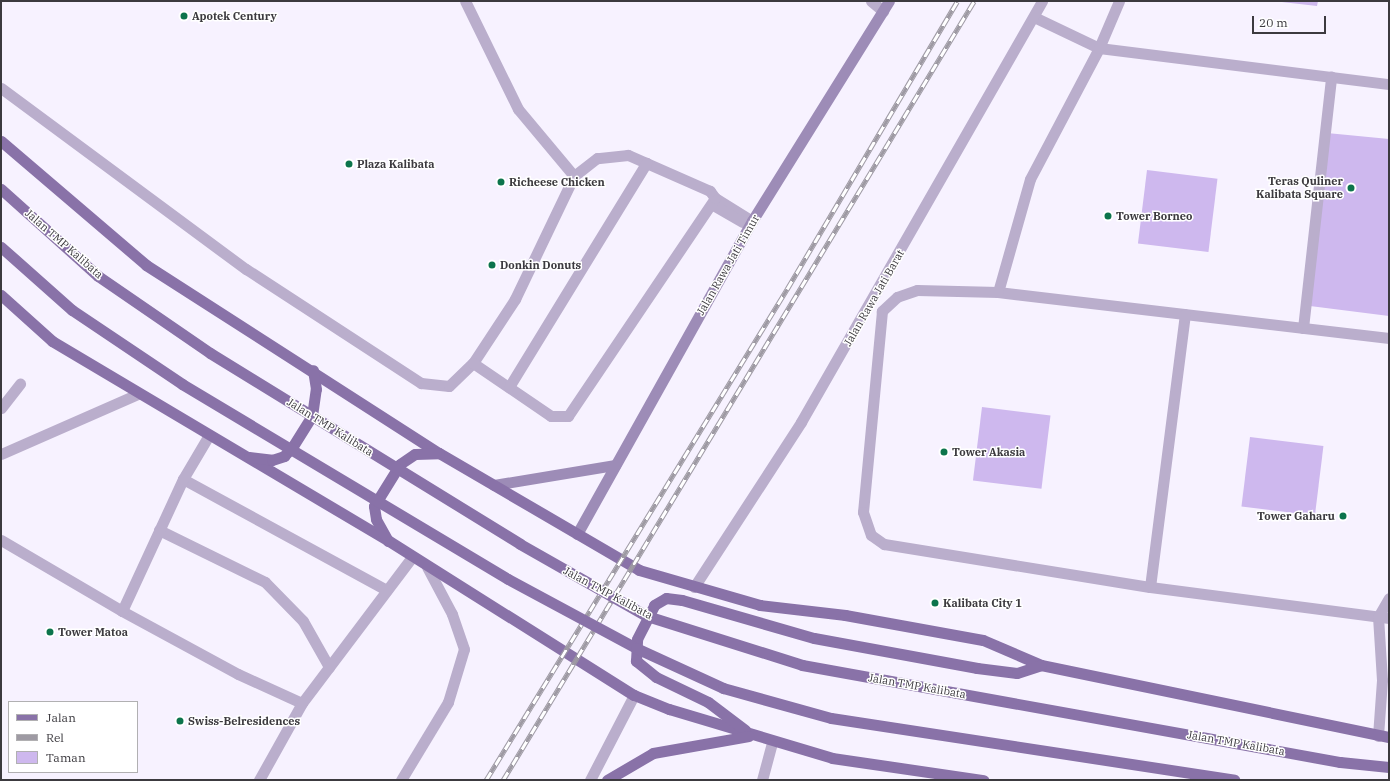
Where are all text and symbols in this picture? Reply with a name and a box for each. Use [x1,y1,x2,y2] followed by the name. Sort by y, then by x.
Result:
[1254,8,1328,34] scale bar
[192,9,277,23] place label: Apotek Century
[179,11,189,21] marker: Apotek Century
[1259,15,1288,30] text: 20 m
[357,157,434,171] place label: Plaza Kalibata
[344,159,354,169] marker: Plaza Kalibata
[509,175,605,189] place label: Richeese Chicken
[1256,175,1343,201] place label: Teras Quliner Kalibata Square
[496,177,506,187] marker: Richeese Chicken
[1346,183,1356,193] marker: Teras Quliner Kalibata Square
[22,207,106,281] street label: Jalan TMP Kalibata
[1116,209,1192,223] place label: Tower Borneo
[1103,211,1113,221] marker: Tower Borneo
[694,212,762,318] street label: Jalan Rawa Jati Timur
[841,248,907,348] street label: Jalan Rawa Jati Barat
[500,258,581,272] place label: Donkin Donuts
[487,260,497,270] marker: Donkin Donuts
[285,395,375,459] street label: Jalan TMP Kalibata
[952,445,1025,459] place label: Tower Akasia
[939,447,949,457] marker: Tower Akasia
[1257,509,1335,523] place label: Tower Gaharu
[1338,511,1348,521] marker: Tower Gaharu
[561,564,655,622] street label: Jalan TMP Kalibata
[943,596,1022,610] place label: Kalibata City 1
[930,598,940,608] marker: Kalibata City 1
[58,625,128,639] place label: Tower Matoa
[45,627,55,637] marker: Tower Matoa
[867,671,967,701] street label: Jalan TMP Kalibata
[8,701,138,773] legend
[46,710,76,725] text: Jalan
[188,714,300,728] place label: Swiss-Belresidences
[175,716,185,726] marker: Swiss-Belresidences
[1186,728,1286,758] street label: Jalan TMP Kalibata
[46,730,64,745] text: Rel
[46,750,86,765] text: Taman

